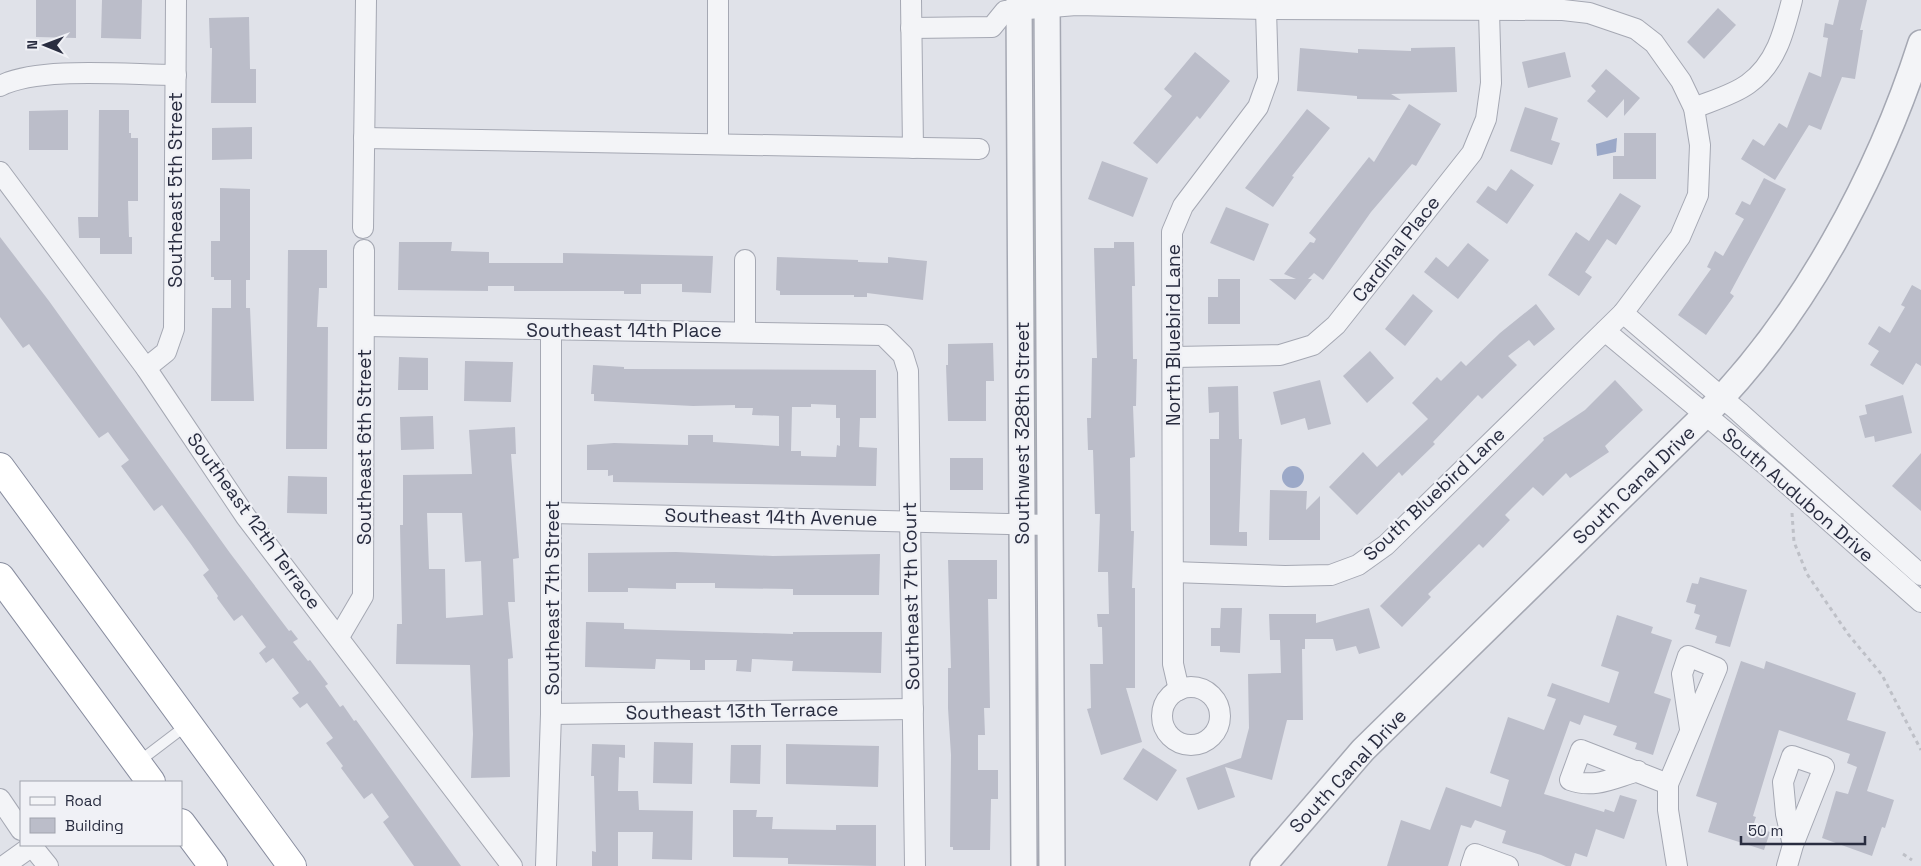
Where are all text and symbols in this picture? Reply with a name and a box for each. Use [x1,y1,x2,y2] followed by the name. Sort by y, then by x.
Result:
[20,20,70,70] north arrow
[23,40,41,50] text: N
[163,92,188,288] street label: Southeast 5th Street
[1347,191,1445,307] street label: Cardinal Place
[1161,244,1186,426] street label: North Bluebird Lane
[526,318,722,343] street label: Southeast 14th Place
[1010,321,1035,545] street label: Southwest 328th Street
[352,349,377,545] street label: Southeast 6th Street
[1567,420,1701,550] street label: South Canal Drive
[1358,422,1510,566] street label: South Bluebird Lane
[1717,422,1879,568] street label: South Audubon Drive
[181,428,327,614] street label: Southeast 12th Terrace
[540,501,565,695] street label: Southeast 7th Street
[897,502,925,690] street label: Southeast 7th Court
[664,503,878,531] street label: Southeast 14th Avenue
[625,697,839,725] street label: Southeast 13th Terrace
[1284,704,1412,838] street label: South Canal Drive
[20,781,182,846] legend
[65,791,102,810] text: Road
[1741,814,1865,846] scale bar
[65,816,124,835] text: Building
[1748,821,1783,840] text: 50 m

